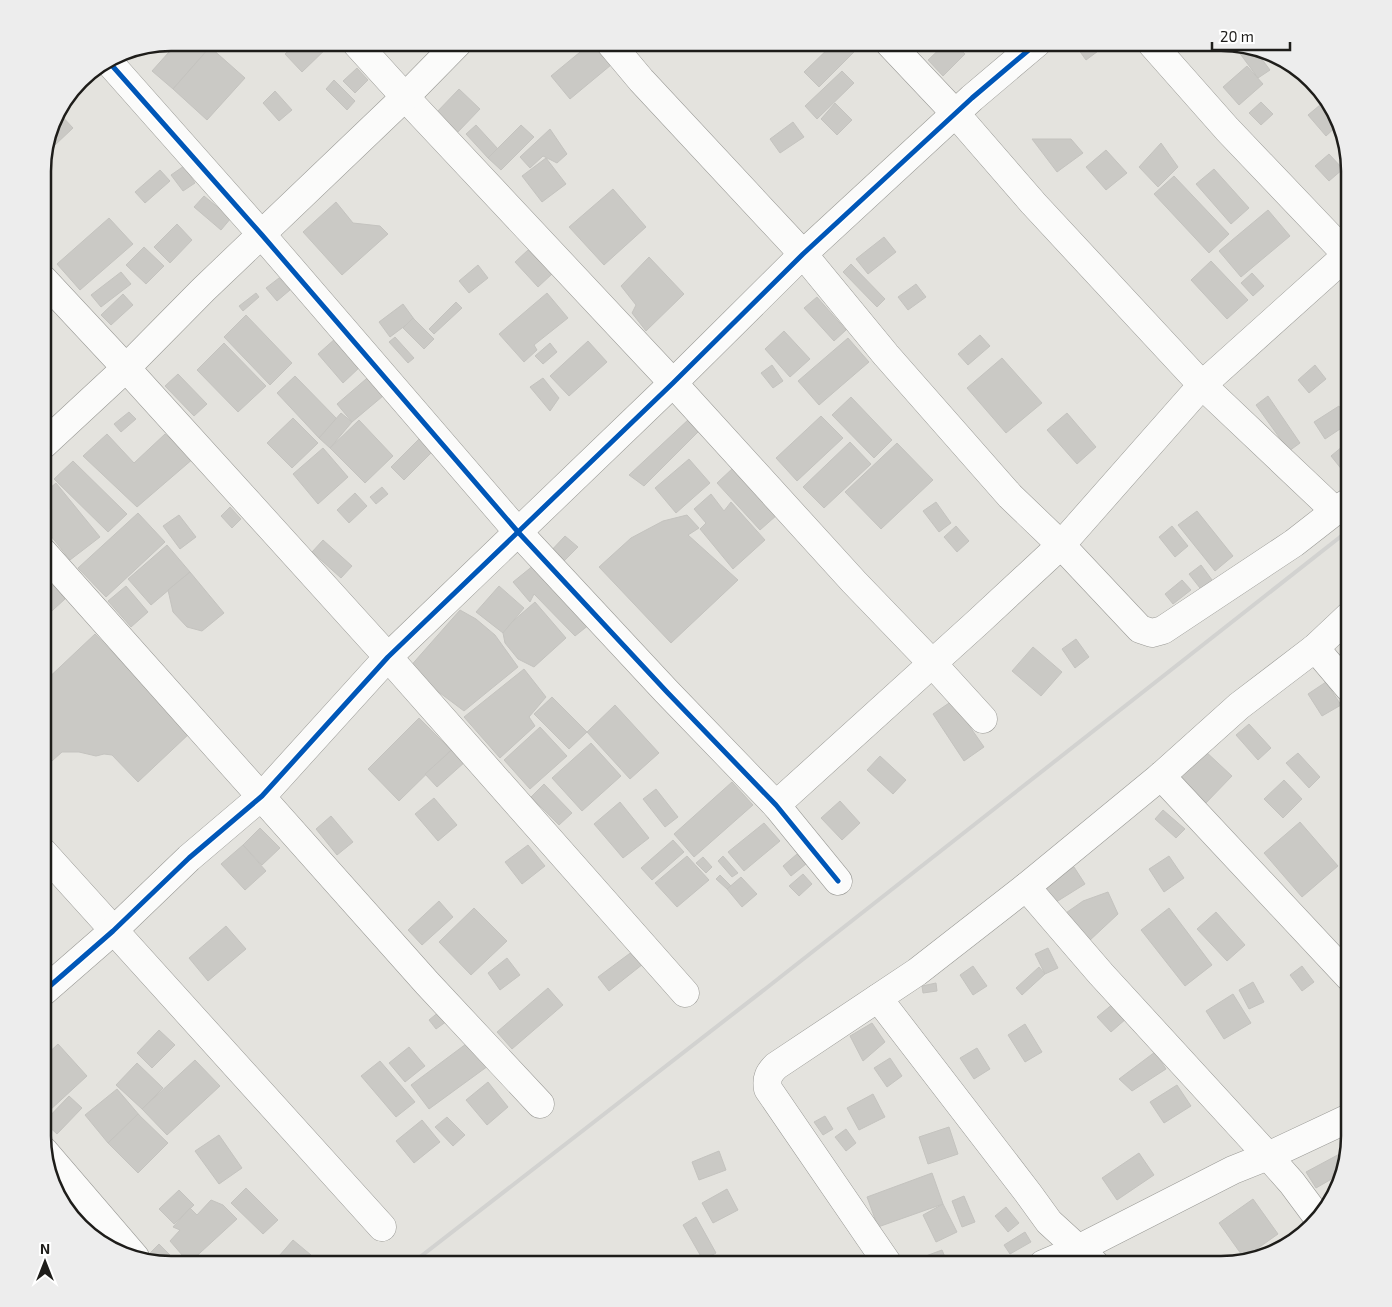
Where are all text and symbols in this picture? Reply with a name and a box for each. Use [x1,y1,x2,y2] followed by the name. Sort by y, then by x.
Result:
[1212,20,1290,52] scale bar
[1220,27,1254,45] text: 20 m
[20,1237,70,1287] north arrow
[40,1240,50,1257] text: N

